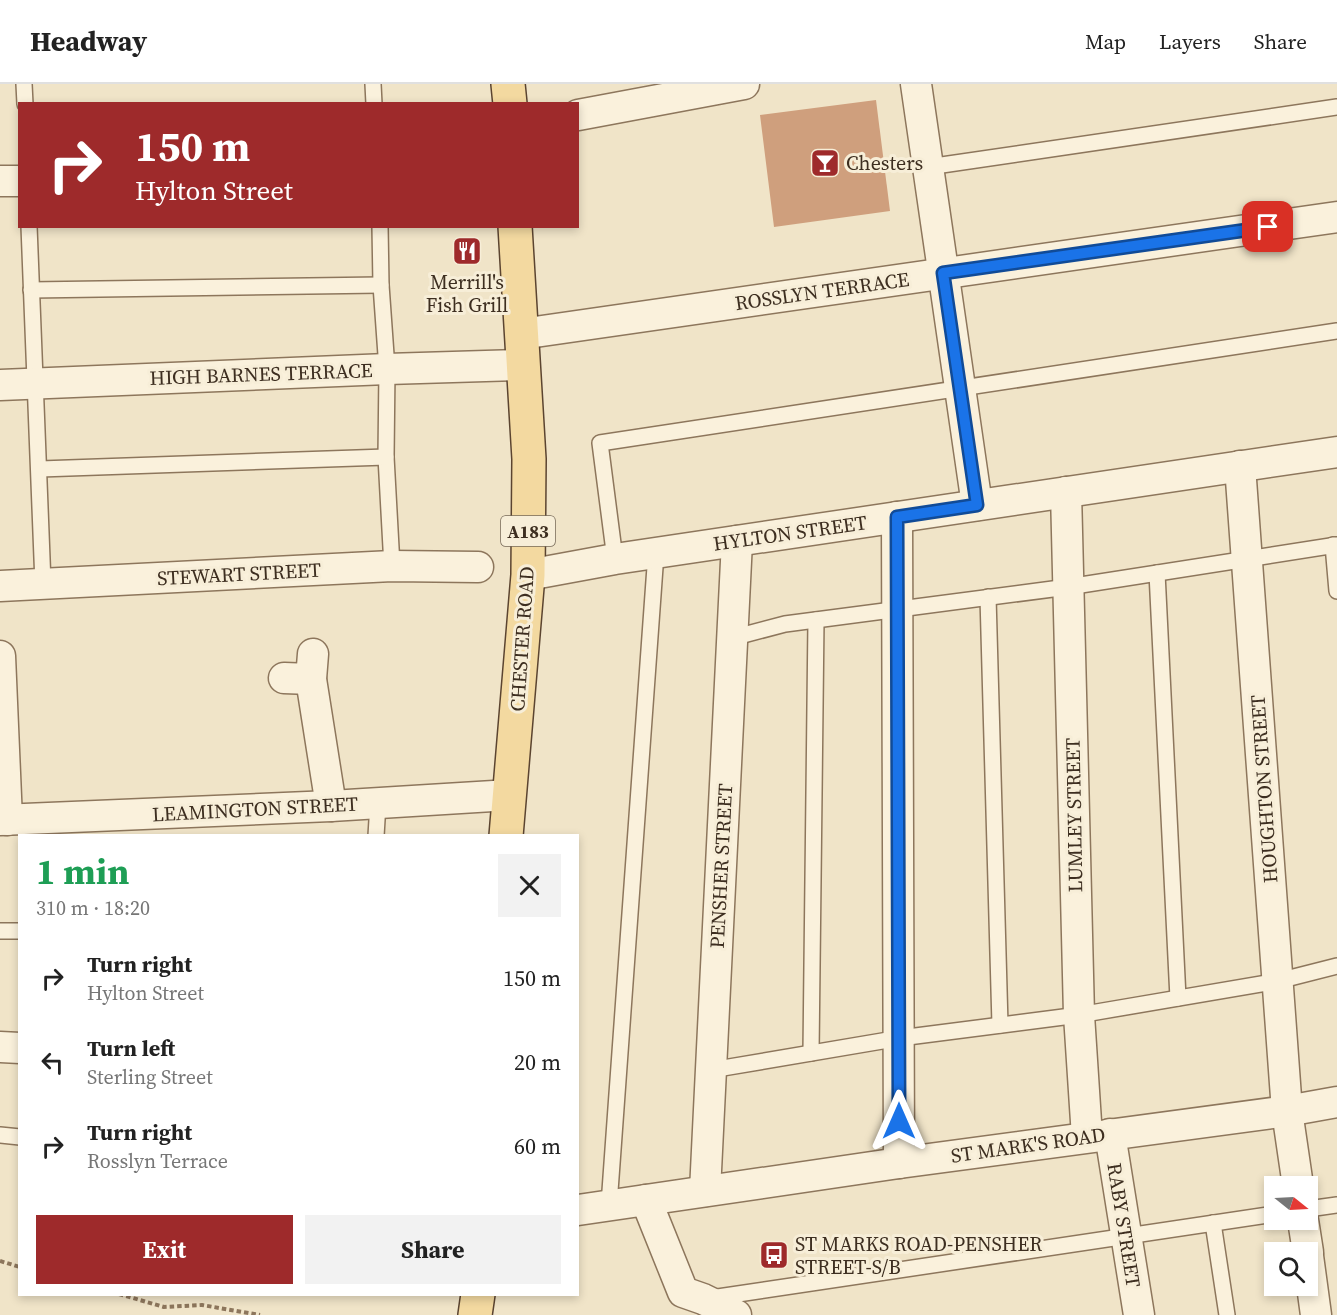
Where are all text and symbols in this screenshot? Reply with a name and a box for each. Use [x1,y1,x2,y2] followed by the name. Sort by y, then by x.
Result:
[30,22,147,60] text: Headway
[1085,27,1126,56] text: Map
[1159,27,1221,56] text: Layers
[1254,27,1307,56] text: Share
[135,117,250,175] text: 150 m
[36,126,114,204] icon: right
[809,147,841,179] bar icon: Chesters
[846,149,923,177] place label: Chesters
[135,172,293,209] text: Hylton Street
[1242,201,1293,252] pin
[1251,210,1284,243] icon: arrive
[451,235,483,267] restaurant icon: Merrill's Fish Grill
[733,265,911,317] street label: ROSSLYN TERRACE
[426,268,508,319] place label: Merrill's Fish Grill
[149,356,373,392] street label: HIGH BARNES TERRACE
[711,508,869,558] street label: HYLTON STREET
[501,516,555,546] road number: A183
[156,556,322,592] street label: STEWART STREET
[503,565,541,713] street label: CHESTER ROAD
[1243,694,1285,884] street label: HOUGHTON STREET
[1059,737,1089,893] street label: LUMLEY STREET
[703,783,739,949] street label: PENSHER STREET
[151,790,359,828] street label: LEAMINGTON STREET
[36,847,129,896] text: 1 min
[498,854,561,917] button: close
[36,894,150,922] text: 310 m · 18:20
[87,949,192,979] text: Turn right
[36,962,69,995] icon: right
[503,963,561,993] text: 150 m
[87,979,204,1007] text: Hylton Street
[87,1033,175,1063] text: Turn left
[36,1046,69,1079] icon: left
[514,1047,561,1077] text: 20 m
[87,1063,213,1091] text: Sterling Street
[867,1089,931,1153] position arrow
[87,1117,192,1147] text: Turn right
[949,1120,1107,1170] street label: ST MARK'S ROAD
[36,1130,69,1163] icon: right
[514,1131,561,1161] text: 60 m
[87,1147,228,1175] text: Rosslyn Terrace
[1100,1161,1148,1289] street label: RABY STREET
[1264,1176,1318,1230] north arrow
[1264,1176,1318,1296] map controls
[36,1215,293,1284] button: Exit
[305,1215,561,1284] button: Share
[795,1230,1042,1281] place label: ST MARKS ROAD-PENSHER STREET-S/B
[758,1239,790,1271] bus stop icon: ST MARKS ROAD-PENSHER STREET-S/B
[1264,1242,1318,1296] button: search

